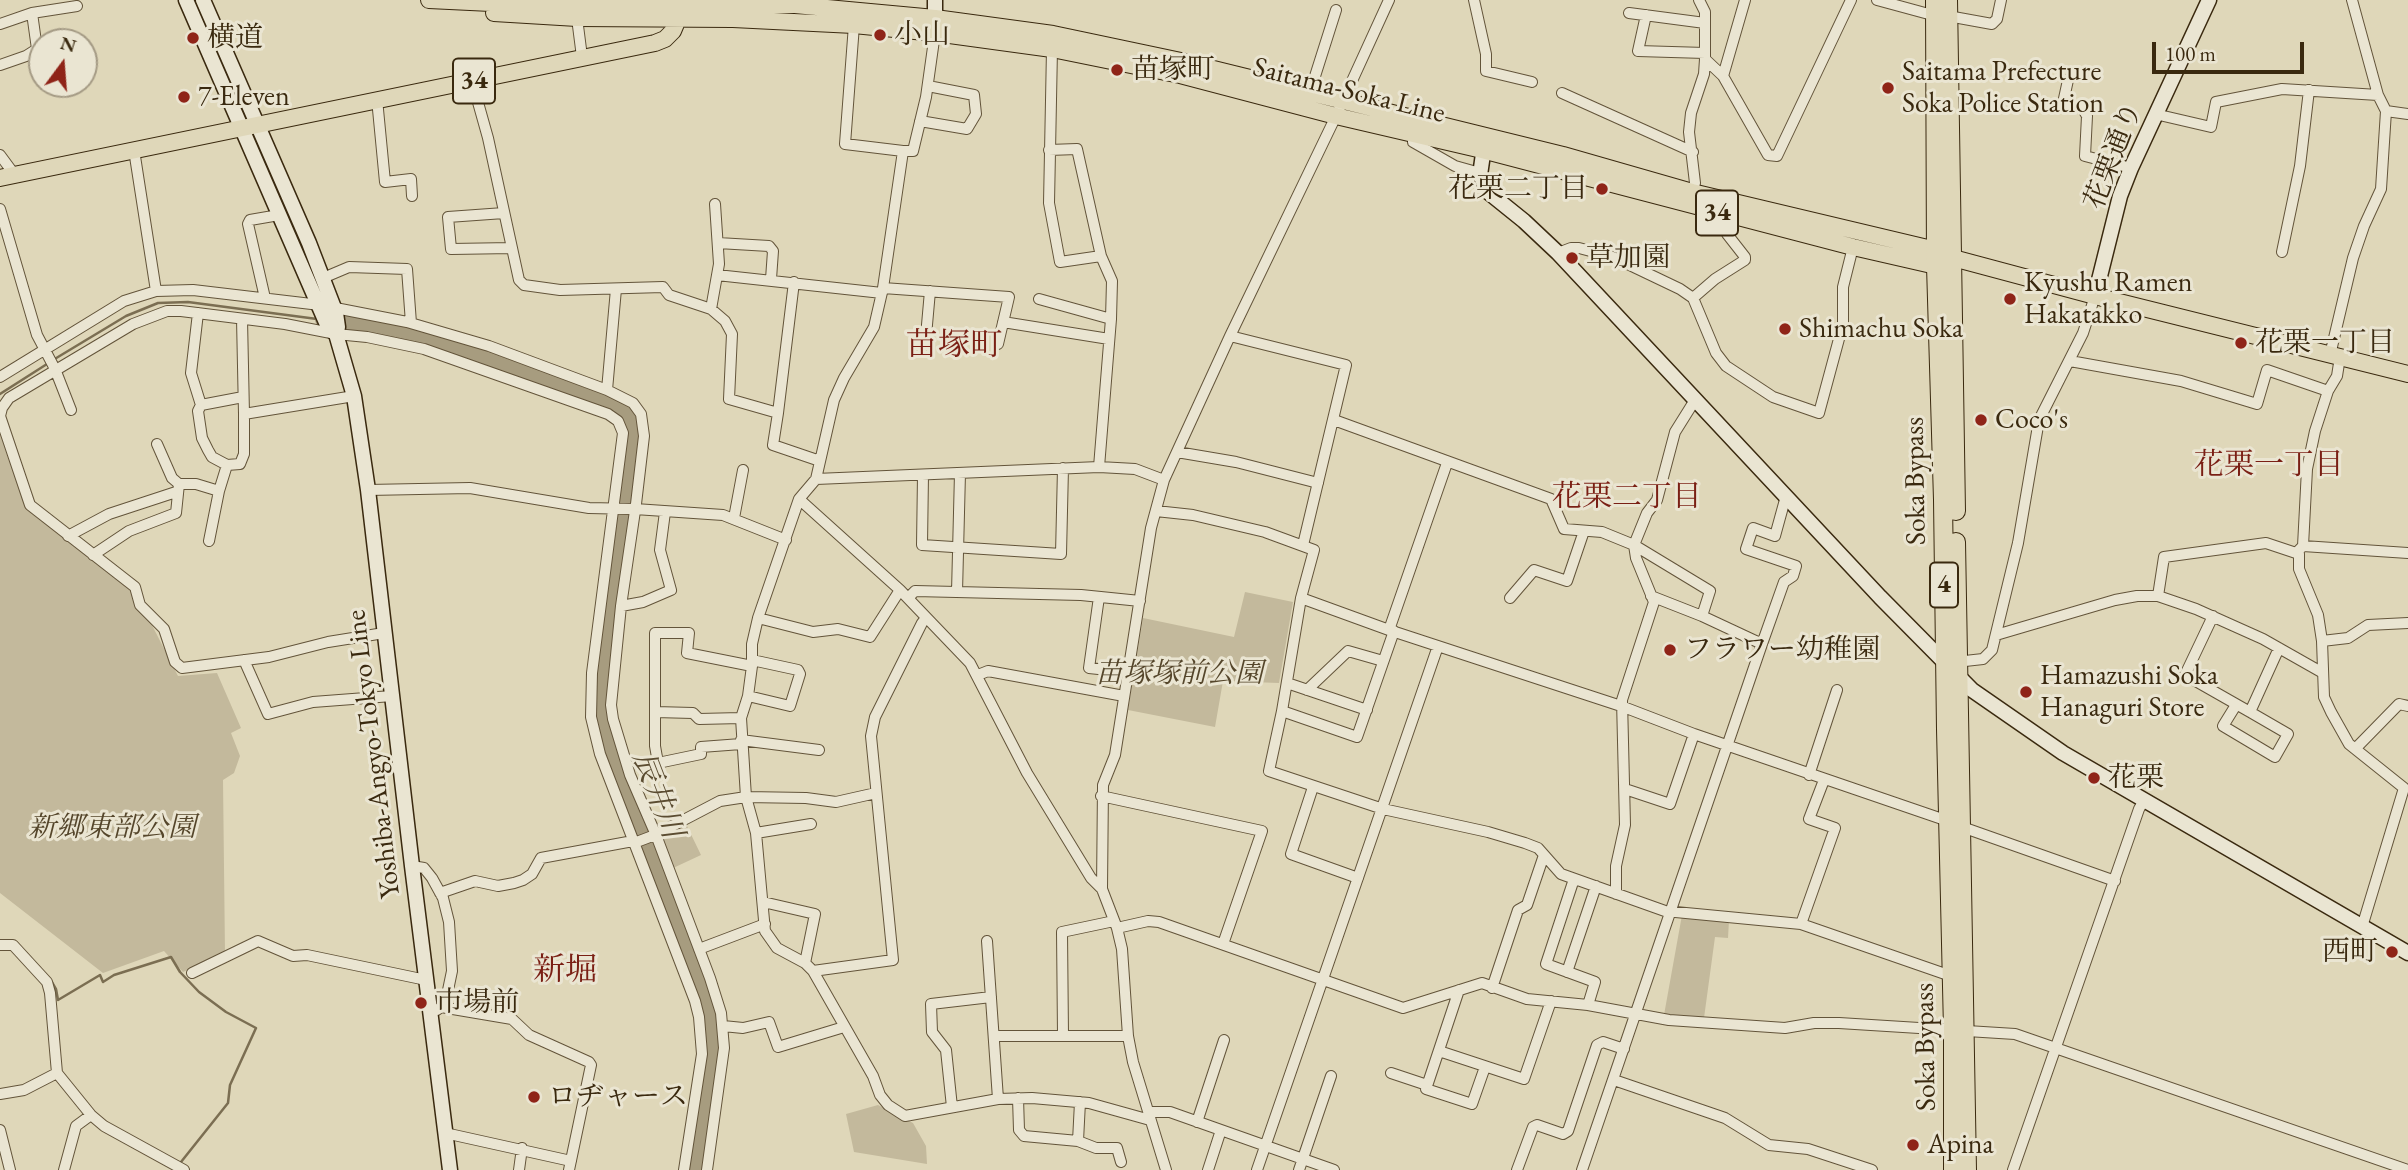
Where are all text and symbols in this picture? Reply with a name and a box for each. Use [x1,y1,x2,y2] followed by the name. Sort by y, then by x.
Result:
[894,18,950,52] place label: 小山
[207,21,263,55] place label: 横道
[872,27,888,43] marker: 小山
[28,28,98,98] north arrow
[2156,28,2308,72] scale bar
[58,30,79,58] text: N
[185,30,201,46] marker: 横道
[2165,40,2216,67] text: 100 m
[1249,51,1449,131] street label: Saitama-Soka Line
[1131,53,1215,87] place label: 苗塚町
[1902,55,2104,121] place label: Saitama Prefecture Soka Police Station
[453,58,495,104] road number: 34
[1109,62,1125,78] marker: 苗塚町
[198,80,290,114] place label: 7-Eleven
[1880,80,1896,96] marker: Saitama Prefecture Soka Police Station
[176,89,192,105] marker: 7-Eleven
[2078,98,2150,214] street label: 花栗通り
[1448,172,1588,206] place label: 花栗二丁目
[1594,181,1610,197] marker: 花栗二丁目
[1696,190,1738,235] road number: 34
[1586,241,1670,275] place label: 草加園
[1564,250,1580,266] marker: 草加園
[2024,266,2193,332] place label: Kyushu Ramen Hakatakko
[2002,291,2018,307] marker: Kyushu Ramen Hakatakko
[1799,312,1963,346] place label: Shimachu Soka
[1777,321,1793,337] marker: Shimachu Soka
[2255,326,2395,360] place label: 花栗一丁目
[906,327,1002,365] district label: 苗塚町
[2233,335,2249,351] marker: 花栗一丁目
[1995,403,2068,437] place label: Coco's
[1973,412,1989,428] marker: Coco's
[1898,417,1934,545] street label: Soka Bypass
[2194,448,2344,484] district label: 花栗一丁目
[1552,480,1702,516] district label: 花栗二丁目
[1930,562,1958,608] road number: 4
[340,608,408,900] street label: Yoshiba-Angyo-Tokyo Line
[1684,633,1880,667] place label: フラワー幼稚園
[1662,642,1678,658] marker: フラワー幼稚園
[1095,657,1263,691] park label: 苗塚塚前公園
[2040,659,2218,725] place label: Hamazushi Soka Hanaguri Store
[2018,684,2034,700] marker: Hamazushi Soka Hanaguri Store
[624,747,690,843] water label: 辰井川
[2108,761,2164,795] place label: 花栗
[2086,770,2102,786] marker: 花栗
[28,811,196,845] park label: 新郷東部公園
[2322,935,2378,969] place label: 西町
[2384,944,2400,960] marker: 西町
[533,952,597,990] district label: 新堀
[1908,983,1944,1111] street label: Soka Bypass
[435,986,519,1020] place label: 市場前
[413,995,429,1011] marker: 市場前
[548,1080,688,1114] place label: ロヂャース
[526,1089,542,1105] marker: ロヂャース
[1927,1128,1994,1162] place label: Apina
[1905,1137,1921,1153] marker: Apina

